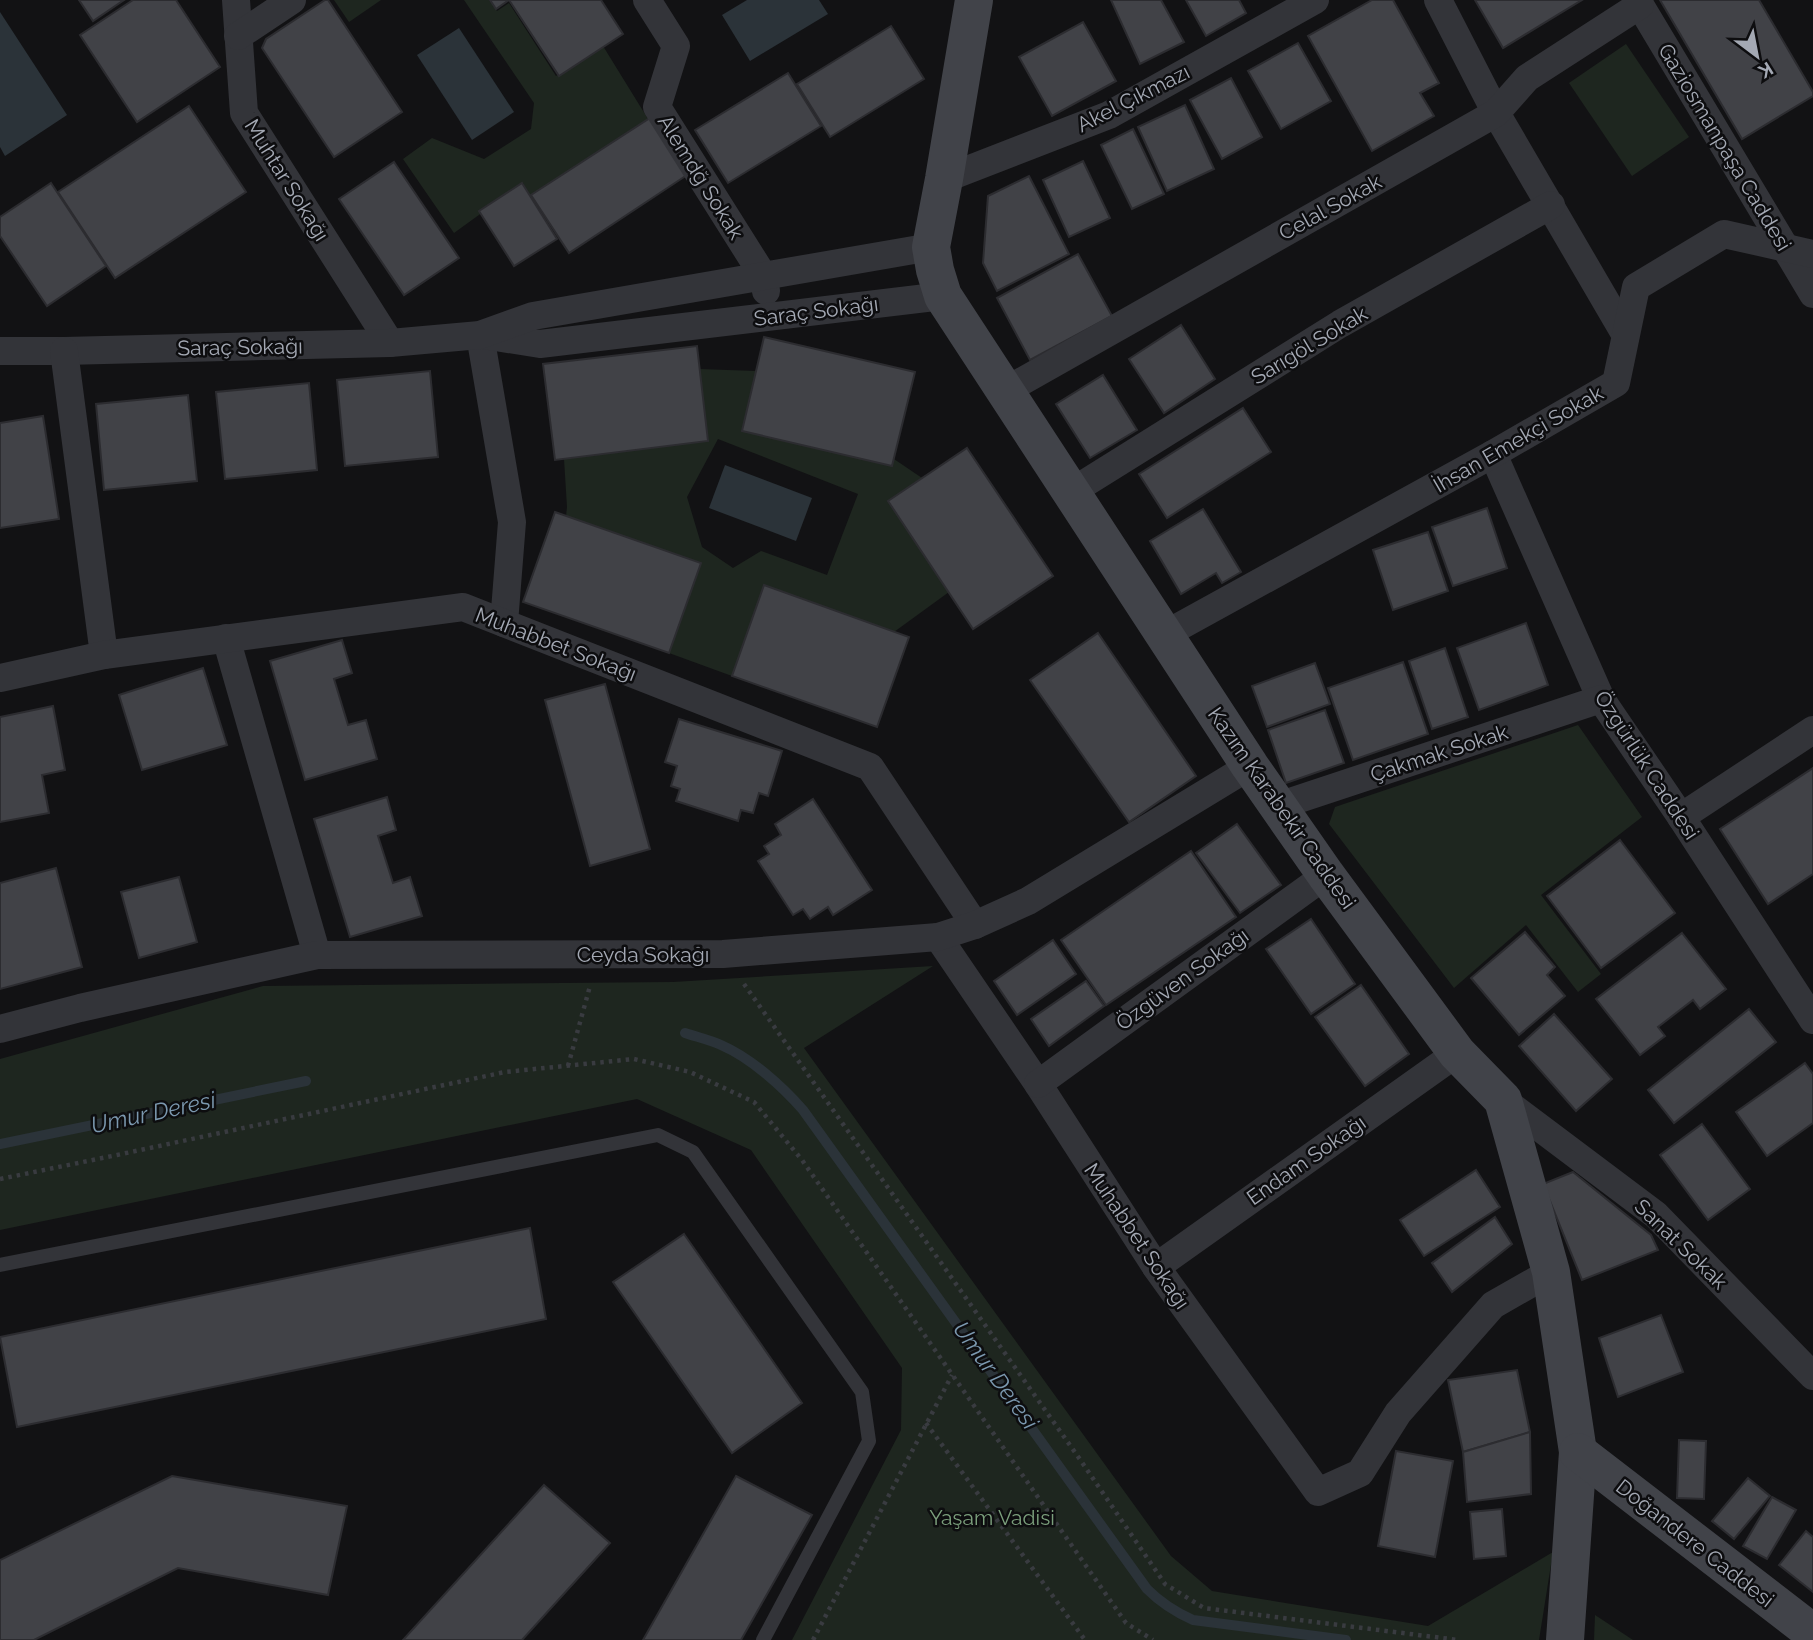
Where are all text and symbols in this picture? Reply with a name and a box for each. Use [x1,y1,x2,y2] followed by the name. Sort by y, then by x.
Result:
[1722,21,1792,91] north arrow
[1653,39,1797,255] street label: Gaziosmanpaşa Caddesi
[1755,58,1777,83] text: K
[1072,59,1194,137] street label: Akel Çıkmazı
[653,110,749,244] street label: Alemdğ Sokak
[240,114,334,246] street label: Muhtar Sokağı
[1274,169,1386,245] street label: Celal Sokak
[752,291,880,331] street label: Saraç Sokağı
[1246,301,1372,389] street label: Sarıgöl Sokak
[177,333,303,361] street label: Saraç Sokağı
[1429,380,1607,498] street label: İhsan Emekçi Sokak
[472,602,640,686] street label: Muhabbet Sokağı
[1590,686,1704,844] street label: Özgürlük Caddesi
[1203,702,1361,914] street label: Kazım Karabekir Caddesi
[1367,719,1511,787] street label: Çakmak Sokak
[1111,923,1253,1035] street label: Özgüven Sokağı
[577,942,709,967] street label: Ceyda Sokağı
[88,1085,219,1138] water label: Umur Deresi
[1242,1110,1370,1210] street label: Endam Sokağı
[1079,1158,1195,1314] street label: Muhabbet Sokağı
[1629,1194,1733,1294] street label: Sanat Sokak
[948,1316,1045,1435] water label: Umur Deresi
[1611,1474,1779,1612] street label: Doğandere Caddesi
[929,1505,1055,1530] park label: Yaşam Vadisi

